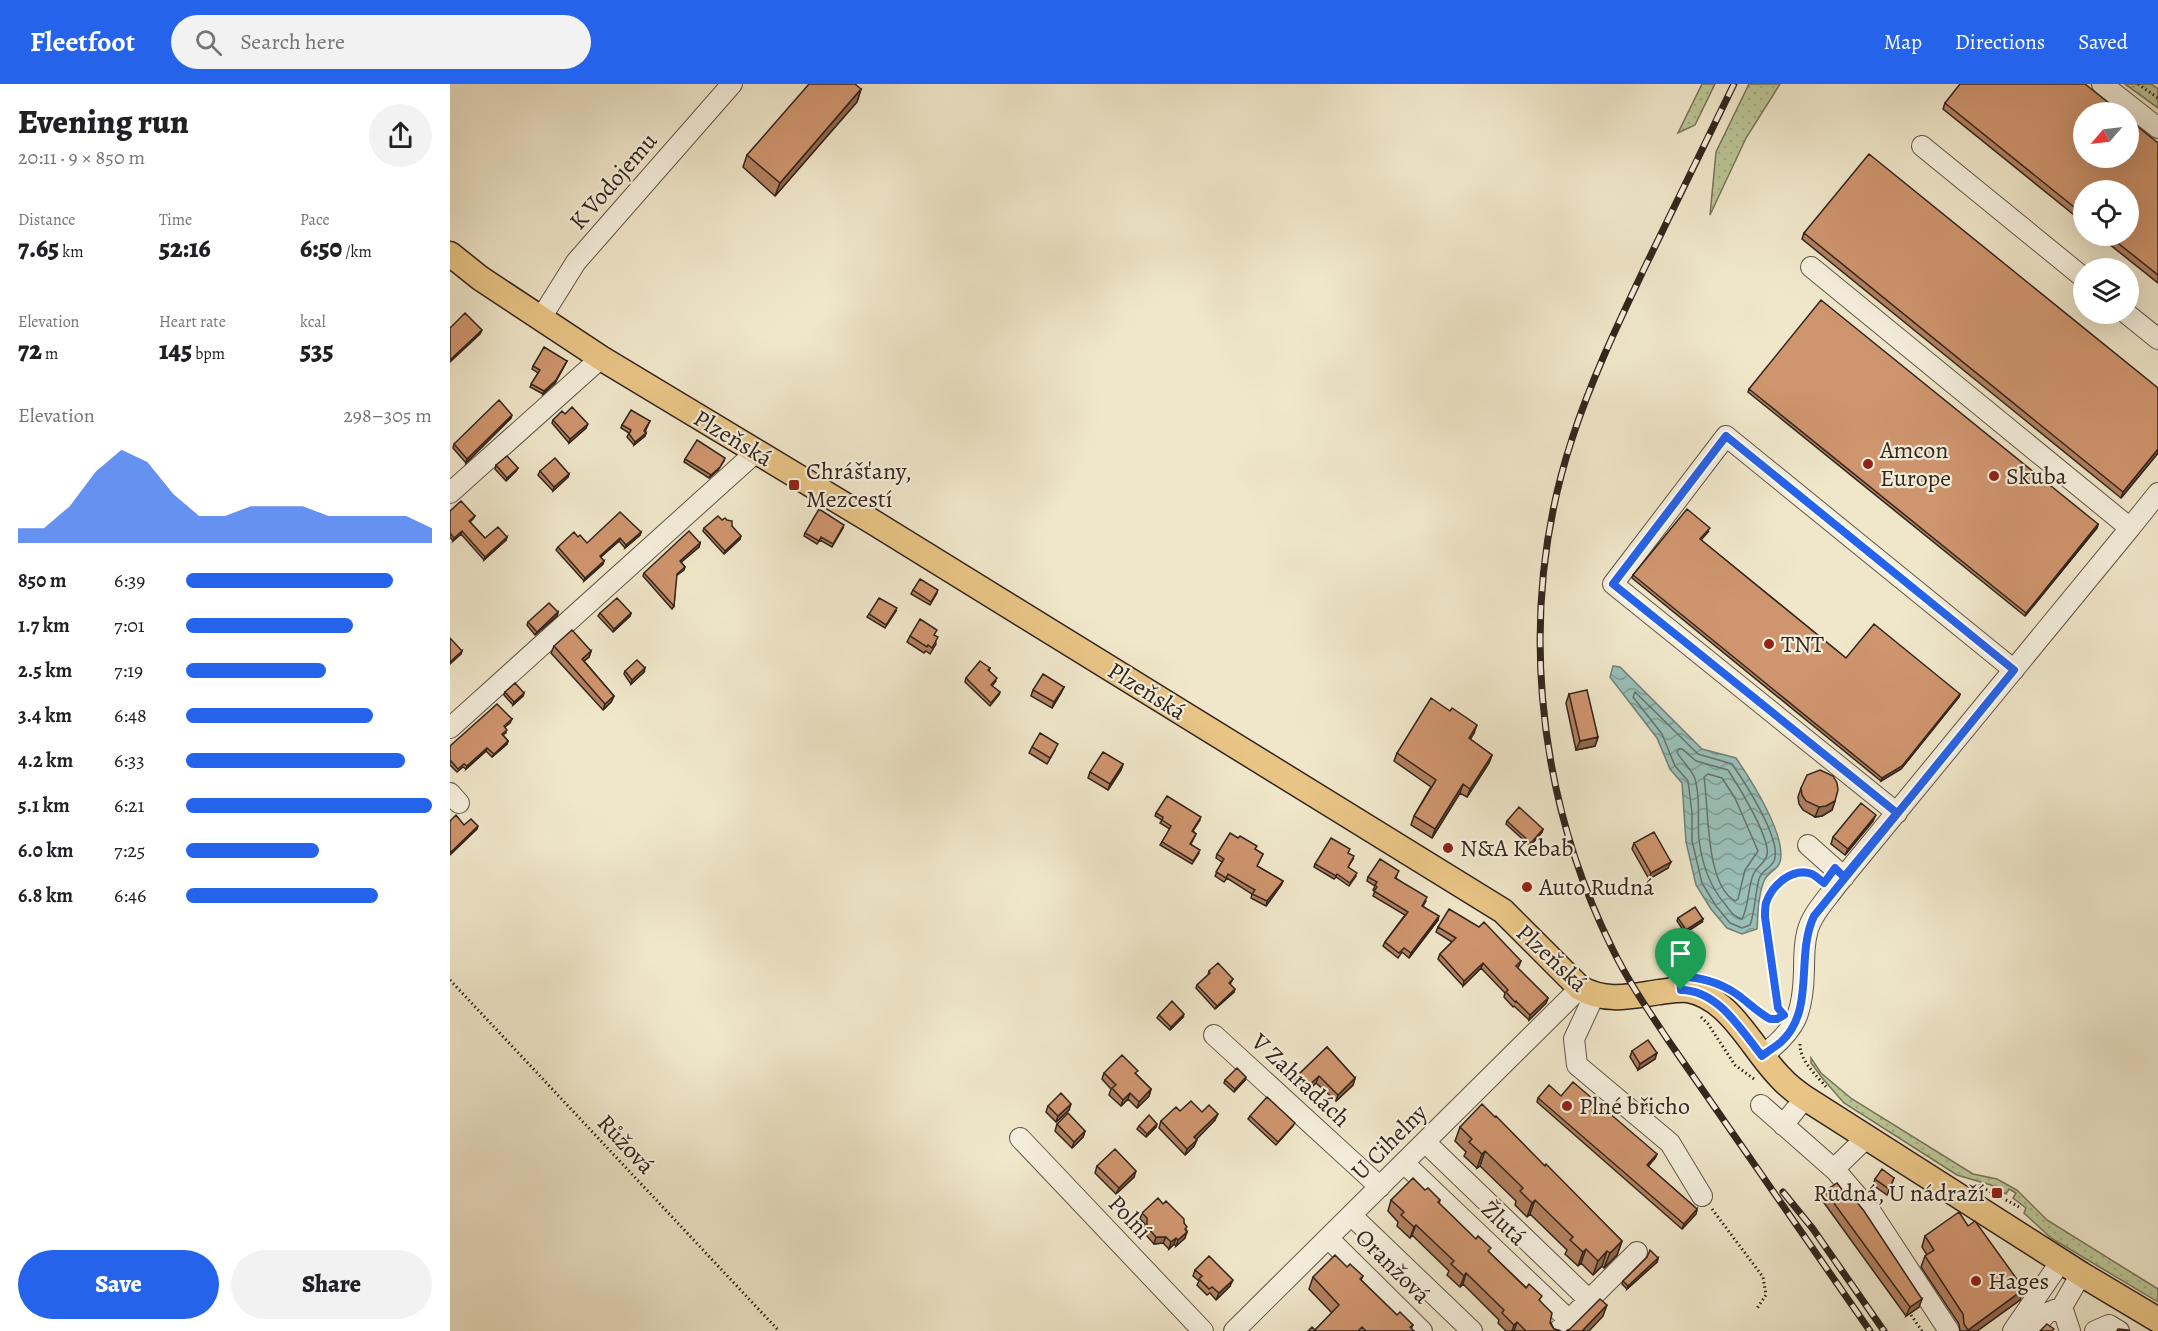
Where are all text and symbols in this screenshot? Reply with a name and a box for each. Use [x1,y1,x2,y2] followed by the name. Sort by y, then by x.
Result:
[171,15,591,69] search box
[30,23,135,61] text: Fleetfoot
[192,26,225,59] icon: search
[240,27,345,57] text: Search here
[1884,28,1922,56] text: Map
[1955,28,2045,56] text: Directions
[2078,28,2128,56] text: Saved
[18,99,189,144] text: Evening run
[2073,102,2139,168] north arrow
[2073,102,2139,324] map controls
[369,104,432,167] button: share
[562,126,664,236] street label: K Vodojemu
[18,144,145,171] text: 20:11 · 9 × 850 m
[2073,180,2139,246] button: locate
[18,209,75,231] text: Distance
[159,209,192,231] text: Time
[300,209,330,231] text: Pace
[18,231,59,266] text: 7.65
[159,231,211,266] text: 52:16
[300,231,342,266] text: 6:50
[59,241,84,263] text: km
[342,241,372,263] text: /km
[2073,258,2139,324] button: layers
[18,311,79,333] text: Elevation
[159,311,226,333] text: Heart rate
[300,311,326,333] text: kcal
[18,333,42,368] text: 72
[159,333,192,368] text: 145
[300,333,334,368] text: 535
[42,343,58,365] text: m
[192,343,225,365] text: bpm
[18,402,95,429] text: Elevation
[343,402,432,429] text: 298–305 m
[688,402,779,474] street label: Plzeňská
[1879,434,1951,494] place label: Amcon Europe
[806,455,912,515] place label: Chrášťany, Mezcestí
[1861,457,1875,471] marker: Amcon Europe
[2006,460,2068,492] place label: Skuba
[1987,469,2001,483] marker: Skuba
[787,478,801,492] marker: Chrášťany, Mezcestí
[18,567,66,594] text: 850 m
[114,567,145,594] text: 6:39
[18,612,70,639] text: 1.7 km
[114,612,145,639] text: 7:01
[1781,628,1824,660] place label: TNT
[1762,637,1776,651] marker: TNT
[1102,654,1193,728] street label: Plzeňská
[18,657,72,684] text: 2.5 km
[114,657,143,684] text: 7:19
[18,702,72,729] text: 3.4 km
[114,702,147,729] text: 6:48
[18,747,73,774] text: 4.2 km
[114,747,145,774] text: 6:33
[18,792,70,819] text: 5.1 km
[114,792,144,819] text: 6:21
[1460,832,1574,864] place label: N&A Kebab
[18,837,73,864] text: 6.0 km
[114,837,145,864] text: 7:25
[1441,841,1455,855] marker: N&A Kebab
[1538,871,1655,903] place label: Auto Rudná
[1520,880,1534,894] marker: Auto Rudná
[18,882,73,909] text: 6.8 km
[114,882,146,909] text: 6:46
[1509,917,1595,1000] street label: Plzeňská
[1655,928,1706,990] pin
[1664,937,1697,970] icon: arrive
[1244,1025,1357,1134] street label: V Zahradách
[1579,1090,1690,1122] place label: Plné břicho
[1344,1097,1434,1187] street label: U Cihelny
[1560,1099,1574,1113] marker: Plné břicho
[590,1107,662,1181] street label: Růžová
[1813,1177,1985,1209] place label: Rudná, U nádraží
[1990,1186,2004,1200] marker: Rudná, U nádraží
[1101,1188,1159,1246] street label: Polní
[1474,1194,1534,1253] street label: Žlutá
[1348,1221,1438,1311] street label: Oranžová
[18,1250,219,1319] button: Save
[231,1250,432,1319] button: Share
[1988,1265,2049,1297] place label: Hages
[1969,1274,1983,1288] marker: Hages

